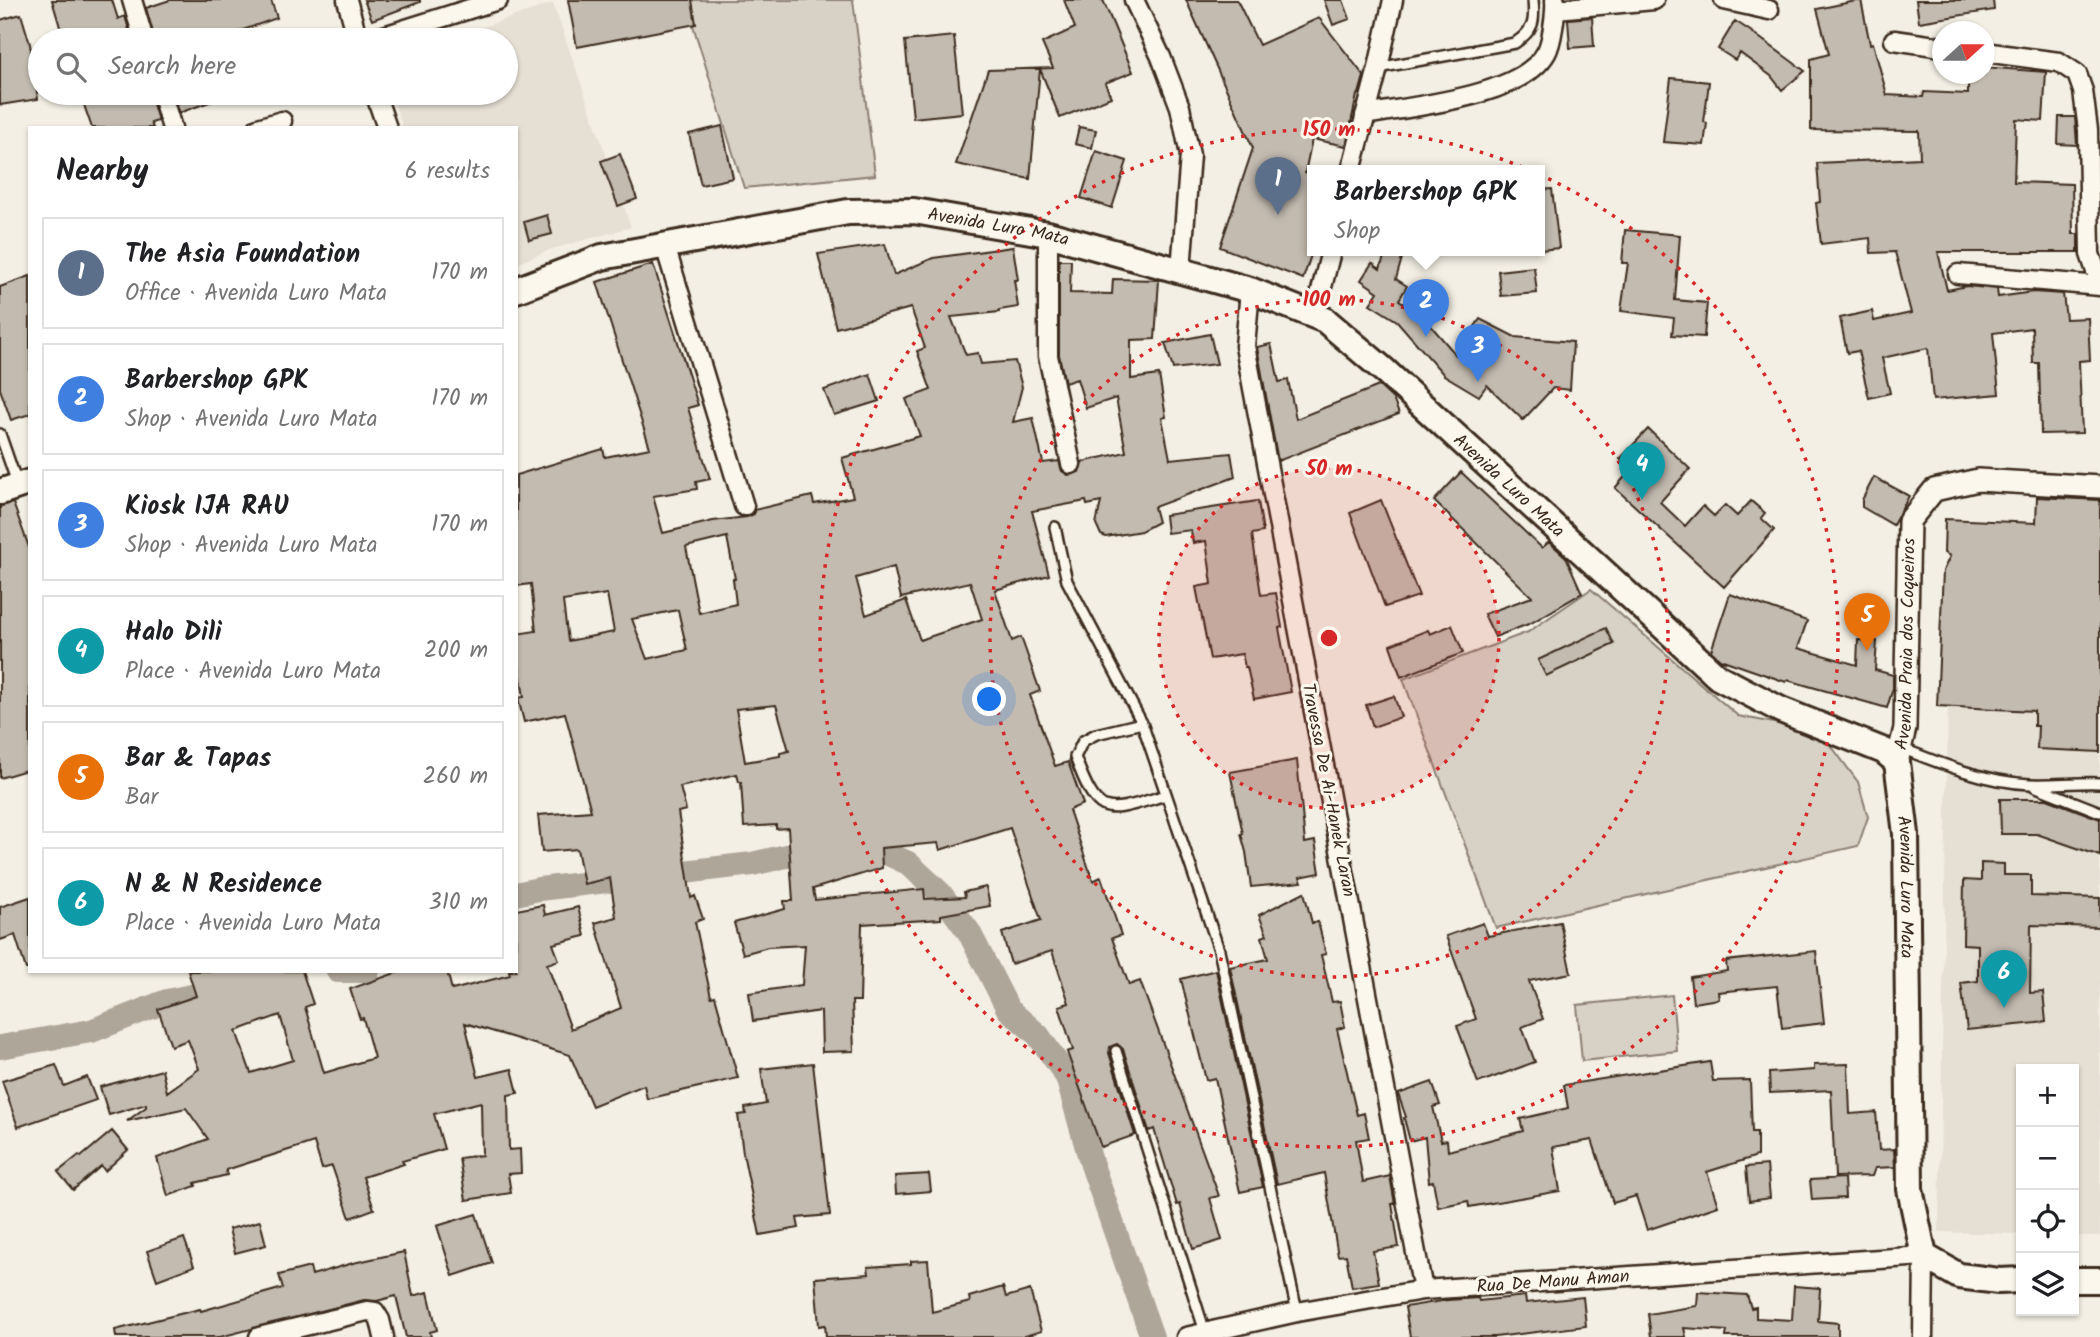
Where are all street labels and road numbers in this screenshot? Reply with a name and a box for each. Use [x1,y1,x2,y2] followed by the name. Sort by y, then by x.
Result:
[925,201,1072,255] street label: Avenida Luro Mata
[1446,427,1571,545] street label: Avenida Luro Mata
[1887,537,1925,753] street label: Avenida Praia dos Coqueiros
[1293,681,1362,900] street label: Travessa De Ai-Hanek Laran
[1888,814,1920,959] street label: Avenida Luro Mata
[1476,1263,1631,1302] street label: Rua De Manu Aman

